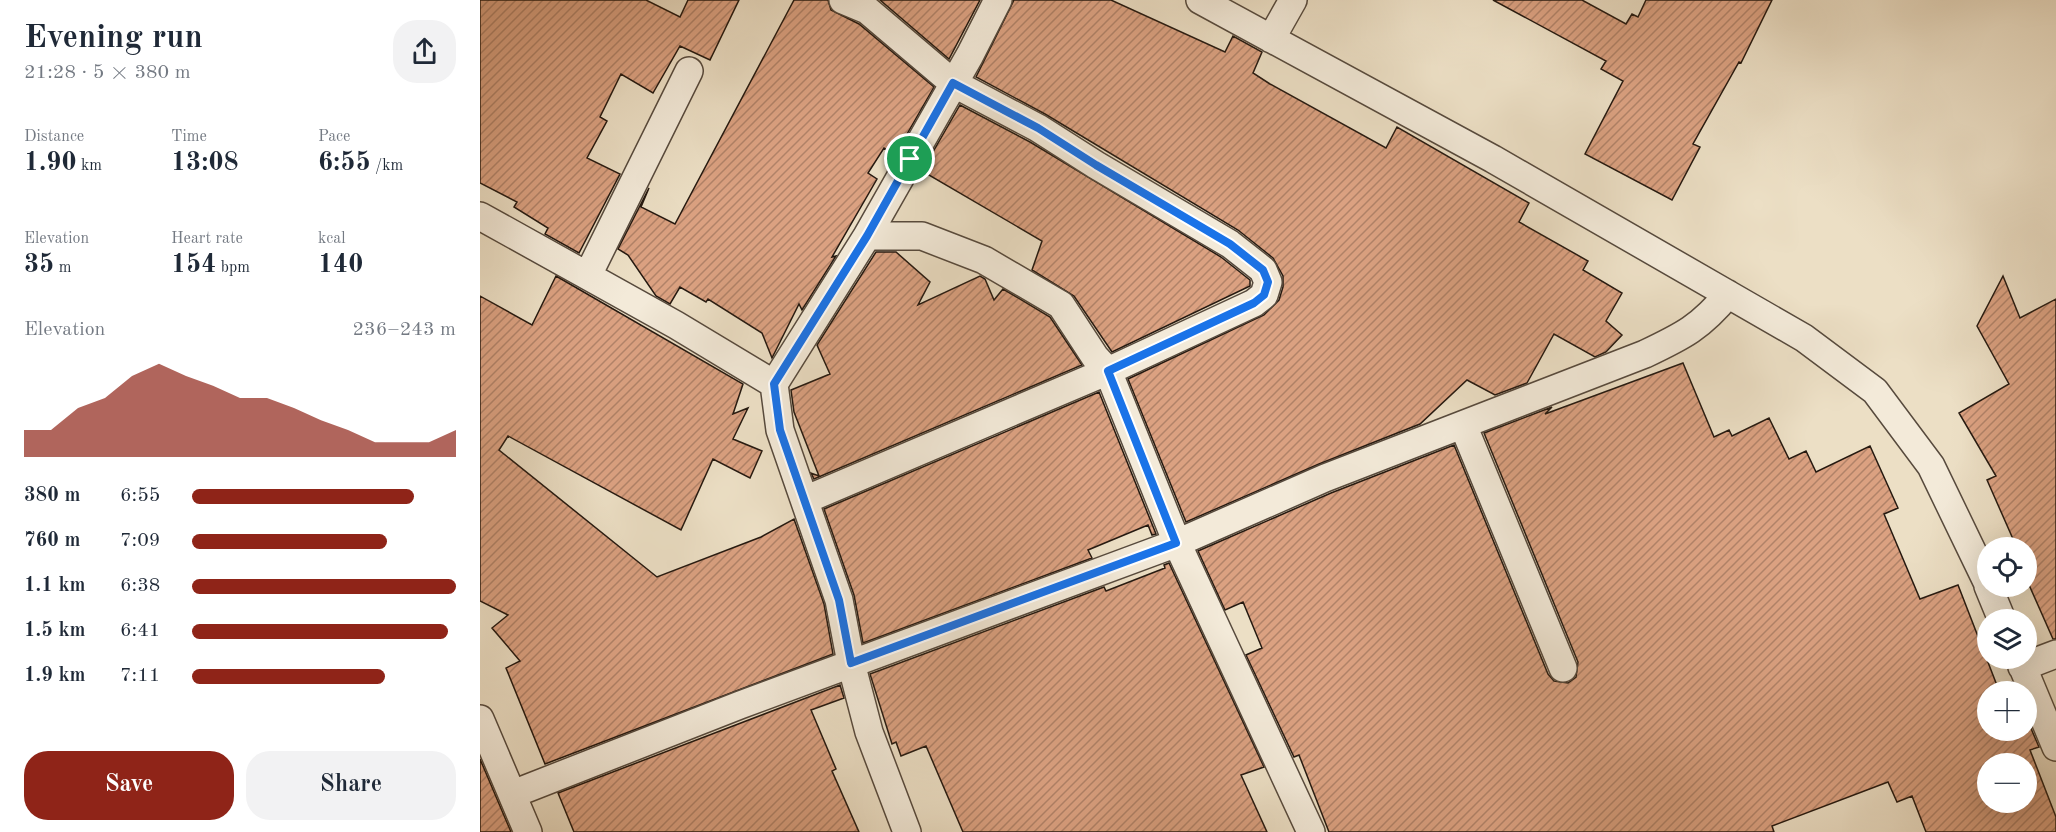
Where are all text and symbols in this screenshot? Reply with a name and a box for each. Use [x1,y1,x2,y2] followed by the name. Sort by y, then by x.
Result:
[393,20,456,83] button: share
[24,22,203,55] text: Evening run
[24,63,191,83] text: 21:28 · 5 × 380 m
[24,129,84,145] text: Distance
[171,129,207,145] text: Time
[318,129,350,145] text: Pace
[884,133,935,184] pin
[893,142,926,175] icon: arrive
[24,150,77,176] text: 1.90
[171,150,239,176] text: 13:08
[318,150,371,176] text: 6:55
[77,158,102,174] text: km
[371,158,403,174] text: /km
[24,231,89,247] text: Elevation
[171,231,243,247] text: Heart rate
[318,231,346,247] text: kcal
[24,252,54,278] text: 35
[171,252,216,278] text: 154
[318,252,363,278] text: 140
[54,260,71,276] text: m
[216,260,250,276] text: bpm
[24,320,105,340] text: Elevation
[353,320,456,340] text: 236–243 m
[24,486,80,506] text: 380 m
[120,486,160,506] text: 6:55
[24,531,80,551] text: 760 m
[120,531,160,551] text: 7:09
[1977,537,2037,813] map controls
[1977,537,2037,597] button: locate
[24,576,86,596] text: 1.1 km
[120,576,160,596] text: 6:38
[1977,609,2037,669] button: layers
[24,621,86,641] text: 1.5 km
[120,621,160,641] text: 6:41
[24,666,86,686] text: 1.9 km
[120,666,160,686] text: 7:11
[1977,681,2037,741] button: +
[24,751,234,820] button: Save
[246,751,456,820] button: Share
[1977,753,2037,813] button: −

